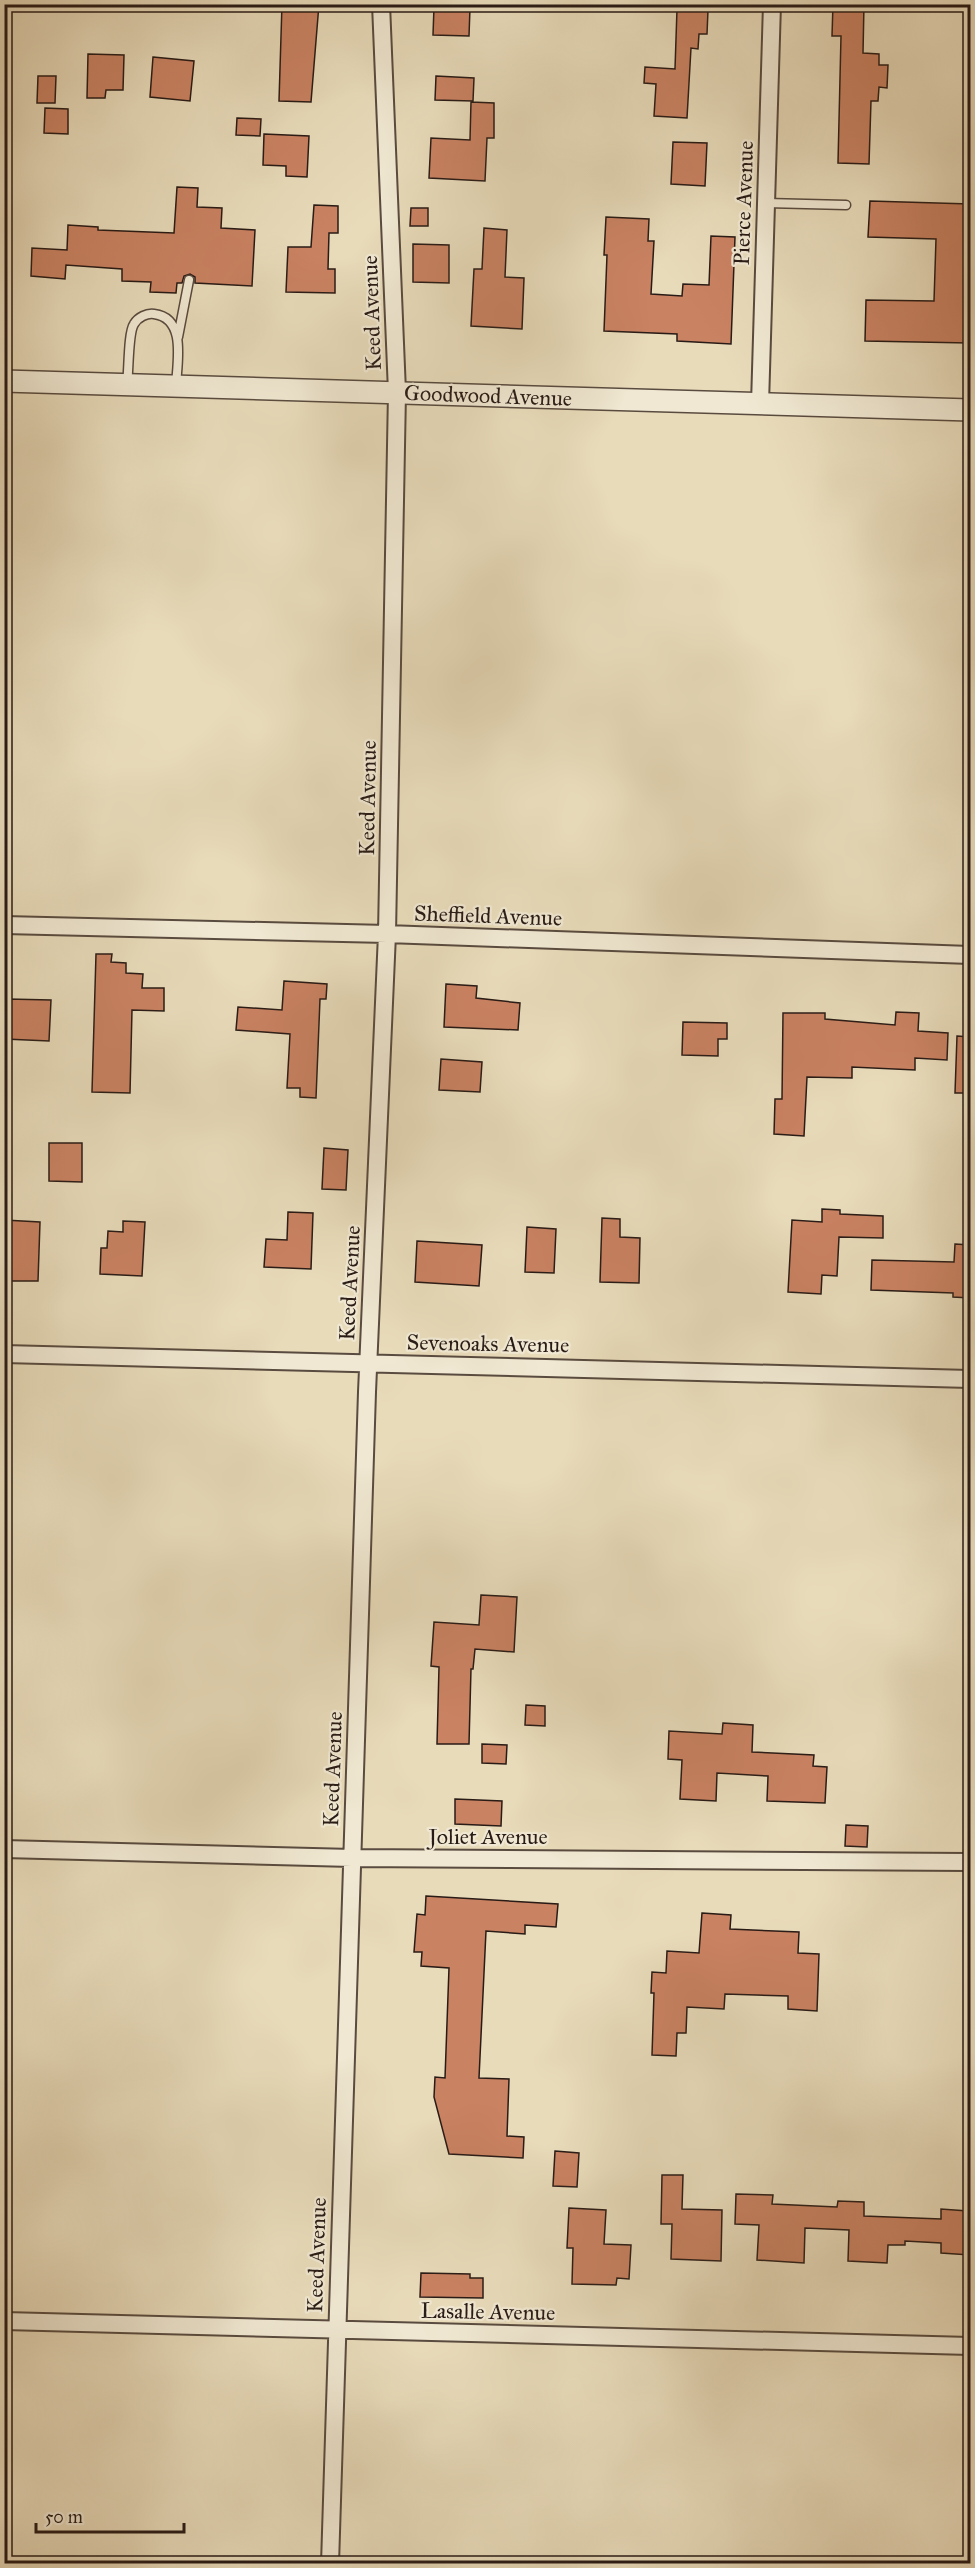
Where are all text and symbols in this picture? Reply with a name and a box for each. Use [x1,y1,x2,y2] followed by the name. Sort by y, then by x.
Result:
[728,140,759,266] street label: Pierce Avenue
[356,255,387,371] street label: Keed Avenue
[403,379,572,412] street label: Goodwood Avenue
[353,740,382,856] street label: Keed Avenue
[413,899,563,932] street label: Sheffield Avenue
[333,1225,366,1341] street label: Keed Avenue
[406,1329,570,1358] street label: Sevenoaks Avenue
[317,1711,348,1827] street label: Keed Avenue
[426,1823,548,1850] street label: Joliet Avenue
[301,2197,332,2313] street label: Keed Avenue
[420,2297,556,2326] street label: Lasalle Avenue
[36,2496,184,2534] scale bar
[45,2506,83,2528] text: 50 m

